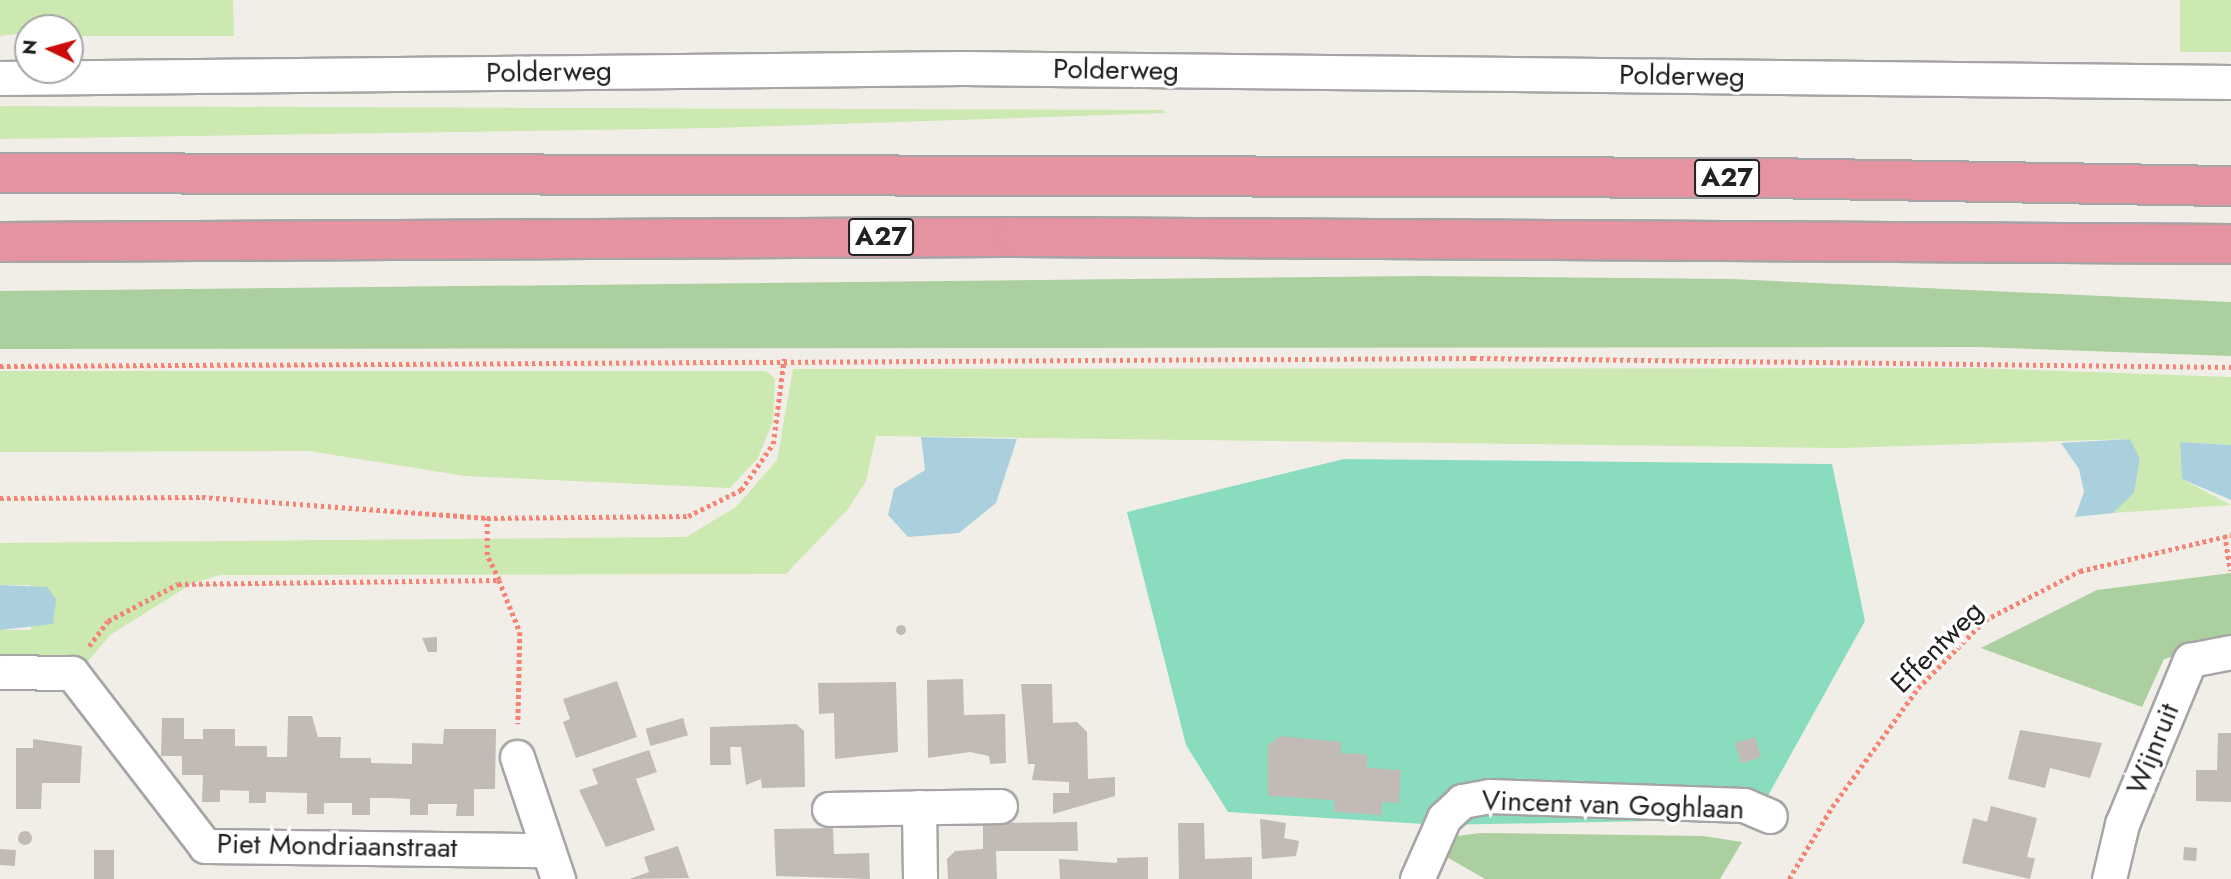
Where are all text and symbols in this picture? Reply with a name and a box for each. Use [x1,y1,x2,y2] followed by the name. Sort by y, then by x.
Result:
[14,14,84,84] north arrow
[15,39,44,56] text: N
[1053,52,1179,88] street label: Polderweg
[486,54,612,90] street label: Polderweg
[1619,58,1745,94] street label: Polderweg
[1694,155,1760,200] road number: A27
[848,214,914,260] road number: A27
[1884,594,1990,700] street label: Effentweg
[2120,699,2186,799] street label: Wijnruit
[1481,784,1745,826] street label: Vincent van Goghlaan
[216,827,458,865] street label: Piet Mondriaanstraat

